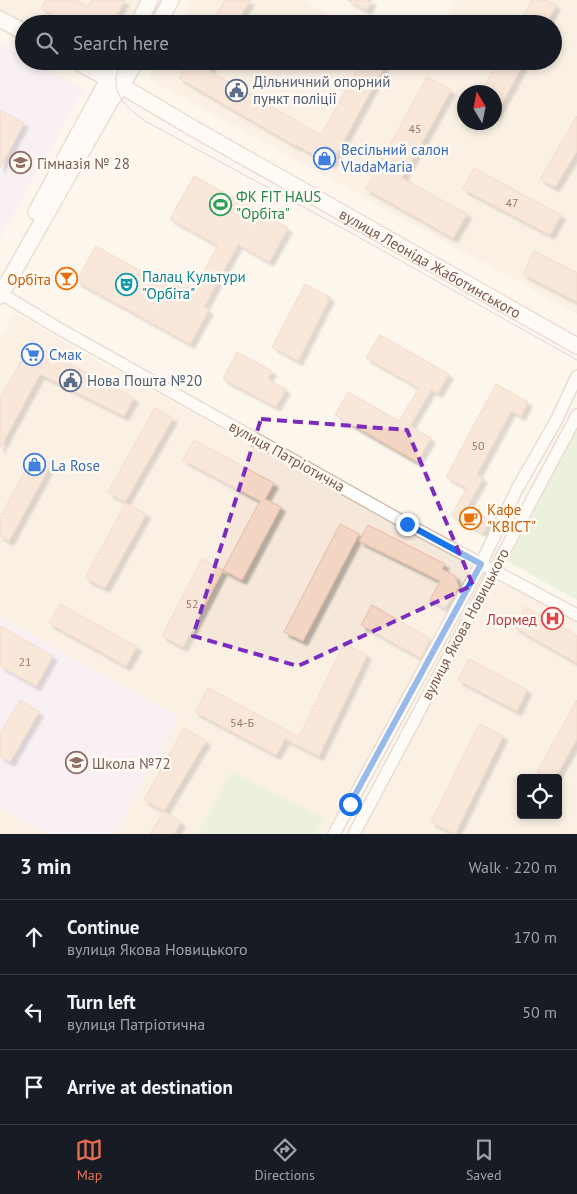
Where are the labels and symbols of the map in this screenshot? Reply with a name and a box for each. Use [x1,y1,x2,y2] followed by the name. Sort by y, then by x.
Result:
[253,72,390,108] place label: Дільничний опорний пункт поліції
[225,78,249,102] public building icon: Дільничний опорний пункт поліції
[457,85,502,130] north arrow
[408,121,422,136] house number: 45
[340,140,449,176] place label: Весільний салон VladaMaria
[313,146,337,170] shop icon: Весільний салон VladaMaria
[9,151,33,175] school or university icon: Гімназія № 28
[37,154,130,173] place label: Гімназія № 28
[236,187,321,223] place label: ФК FIT HAUS "Орбіта"
[208,193,232,217] sports icon: ФК FIT HAUS "Орбіта"
[505,195,519,210] house number: 47
[336,204,525,322] street label: вулиця Леоніда Жаботинського
[55,267,79,291] bar icon: Орбіта
[142,267,246,303] place label: Палац Культури "Орбіта"
[7,270,51,289] place label: Орбіта
[114,273,138,297] theatre icon: Палац Культури "Орбіта"
[21,342,45,366] supermarket icon: Смак
[49,345,83,364] place label: Смак
[59,368,83,392] public building icon: Нова Пошта №20
[87,371,202,390] place label: Нова Пошта №20
[226,416,348,496] street label: вулиця Патріотична
[471,438,485,453] house number: 50
[23,453,47,477] shop icon: La Rose
[51,456,100,475] place label: La Rose
[487,500,536,536] place label: Кафе "КВІСТ"
[459,506,483,530] cafe icon: Кафе "КВІСТ"
[396,513,419,536] route end
[417,545,513,703] street label: вулиця Якова Новицького
[185,596,199,611] house number: 52
[541,607,565,631] hospital icon: Лормед
[485,610,537,629] place label: Лормед
[18,654,32,669] house number: 21
[230,715,254,730] house number: 54-Б
[64,751,88,775] school or university icon: Школа №72
[92,754,171,773] place label: Школа №72
[339,793,362,816] route start

